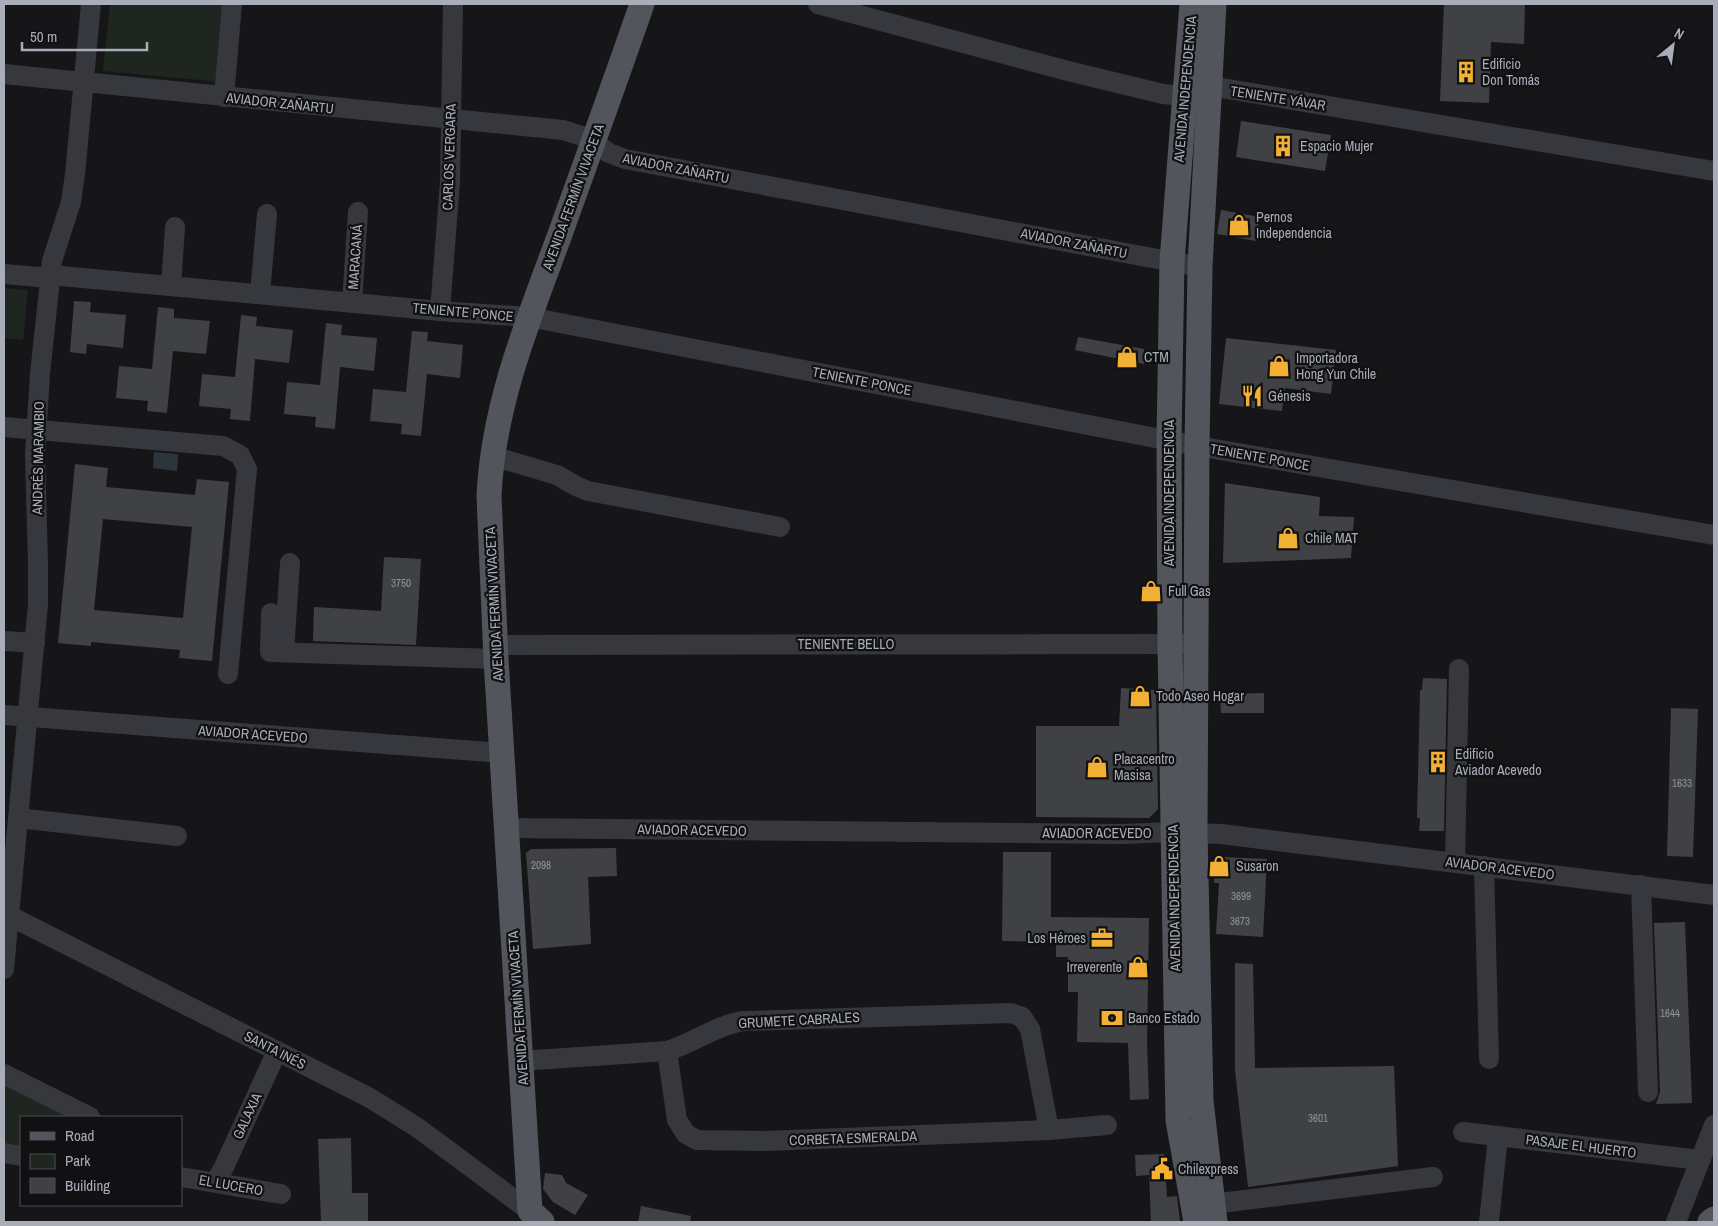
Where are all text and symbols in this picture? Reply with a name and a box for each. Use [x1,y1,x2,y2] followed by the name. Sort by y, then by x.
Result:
[1170,15,1200,164] street label: AVENIDA INDEPENDENCIA
[22,20,148,52] scale bar
[1648,20,1698,70] north arrow
[1671,24,1687,44] text: N
[30,26,57,47] text: 50 m
[1482,55,1540,89] place label: Edificio Don Tomás
[1453,59,1479,85] building icon: Edificio Don Tomás
[1229,82,1327,114] street label: TENIENTE YÁVAR
[224,88,335,118] street label: AVIADOR ZAÑARTU
[438,103,460,211] street label: CARLOS VERGARA
[538,121,608,274] street label: AVENIDA FERMÍN VIVACETA
[1270,133,1296,159] building icon: Espacio Mujer
[1300,137,1374,155] place label: Espacio Mujer
[620,149,731,187] street label: AVIADOR ZAÑARTU
[1256,208,1333,242] place label: Pernos Independencia
[1226,212,1252,238] shop icon: Pernos Independencia
[344,224,366,290] street label: MARACANÁ
[1018,224,1129,262] street label: AVIADOR ZAÑARTU
[412,299,514,325] street label: TENIENTE PONCE
[1114,344,1140,370] shop icon: CTM
[1144,348,1169,366] place label: CTM
[1296,349,1376,383] place label: Importadora Hong Yun Chile
[1266,353,1292,379] shop icon: Importadora Hong Yun Chile
[811,363,913,399] street label: TENIENTE PONCE
[1239,383,1265,409] restaurant icon: Génesis
[1268,387,1311,405] place label: Génesis
[28,401,48,516] street label: ANDRÉS MARAMBIO
[1160,419,1178,567] street label: AVENIDA INDEPENDENCIA
[1209,439,1311,475] street label: TENIENTE PONCE
[1275,525,1301,551] shop icon: Chile MAT
[481,526,507,683] street label: AVENIDA FERMÍN VIVACETA
[1305,529,1358,547] place label: Chile MAT
[391,576,411,590] house number: 3750
[1138,578,1164,604] shop icon: Full Gas
[1168,582,1211,600] place label: Full Gas
[798,635,895,653] street label: TENIENTE BELLO
[1127,683,1153,709] shop icon: Todo Aseo Hogar
[1156,687,1244,705] place label: Todo Aseo Hogar
[197,721,308,747] street label: AVIADOR ACEVEDO
[1454,745,1542,779] place label: Edificio Aviador Acevedo
[1425,749,1451,775] building icon: Edificio Aviador Acevedo
[1114,750,1175,784] place label: Placacentro Masisa
[1084,754,1110,780] shop icon: Placacentro Masisa
[1672,776,1692,790] house number: 1633
[636,820,747,840] street label: AVIADOR ACEVEDO
[1041,824,1152,842] street label: AVIADOR ACEVEDO
[1164,824,1184,972] street label: AVENIDA INDEPENDENCIA
[1444,852,1556,884] street label: AVIADOR ACEVEDO
[1206,853,1232,879] shop icon: Susaron
[1236,857,1279,875] place label: Susaron
[531,858,551,872] house number: 2098
[1231,889,1251,903] house number: 3699
[1230,914,1250,928] house number: 3673
[1089,925,1115,951] office icon: Los Héroes
[1027,929,1086,947] place label: Los Héroes
[504,930,532,1087] street label: AVENIDA FERMÍN VIVACETA
[1125,954,1151,980] shop icon: Irreverente
[1066,958,1122,976] place label: Irreverente
[1099,1005,1125,1031] bank icon: Banco Estado
[1660,1006,1680,1020] house number: 1644
[738,1008,861,1032] street label: GRUMETE CABRALES
[1128,1009,1199,1027] place label: Banco Estado
[241,1027,309,1073] street label: SANTA INÉS
[228,1090,266,1142] street label: GALAXIA
[1308,1111,1328,1125] house number: 3601
[20,1116,182,1206] legend
[65,1125,94,1146] text: Road
[789,1127,918,1149] street label: CORBETA ESMERALDA
[1525,1130,1637,1162] street label: PASAJE EL HUERTO
[65,1150,91,1171] text: Park
[1149,1156,1175,1182] public building icon: Chilexpress
[1178,1160,1239,1178] place label: Chilexpress
[198,1171,264,1199] street label: EL LUCERO
[65,1175,110,1196] text: Building

